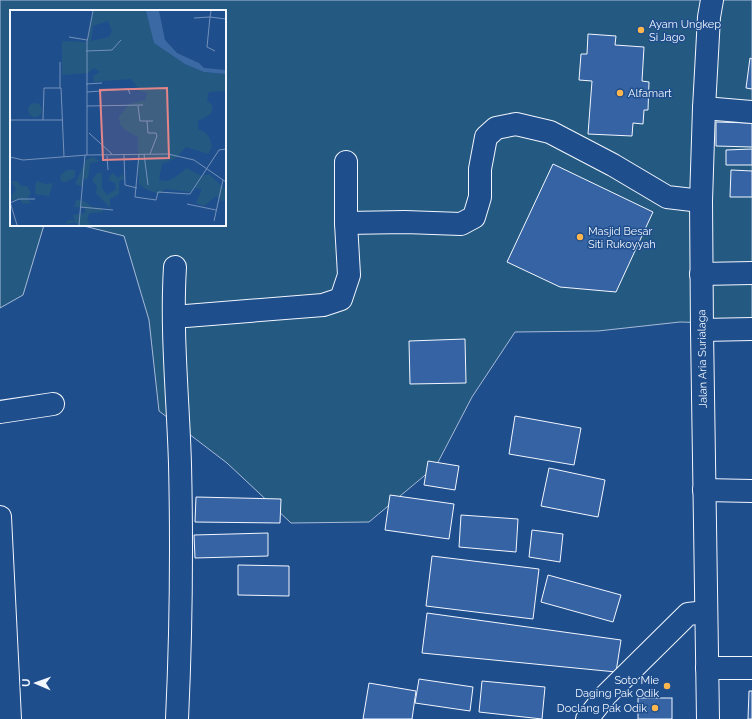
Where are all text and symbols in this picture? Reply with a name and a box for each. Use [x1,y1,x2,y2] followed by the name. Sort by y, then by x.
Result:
[10,10,226,226] inset map
[649,18,721,44] place label: Ayam Ungkep Si Jago
[636,25,646,35] marker: Ayam Ungkep Si Jago
[628,87,672,100] place label: Alfamart
[615,88,625,98] marker: Alfamart
[588,225,656,251] place label: Masjid Besar Siti Rukoyyah
[575,232,585,242] marker: Masjid Besar Siti Rukoyyah
[695,309,710,408] street label: Jalan Aria Surialaga
[16,663,56,703] north arrow
[575,674,660,700] place label: Soto Mie Daging Pak Odik
[20,678,33,687] text: U
[662,681,672,691] marker: Soto Mie Daging Pak Odik
[557,702,647,715] place label: Doclang Pak Odik
[650,703,660,713] marker: Doclang Pak Odik

